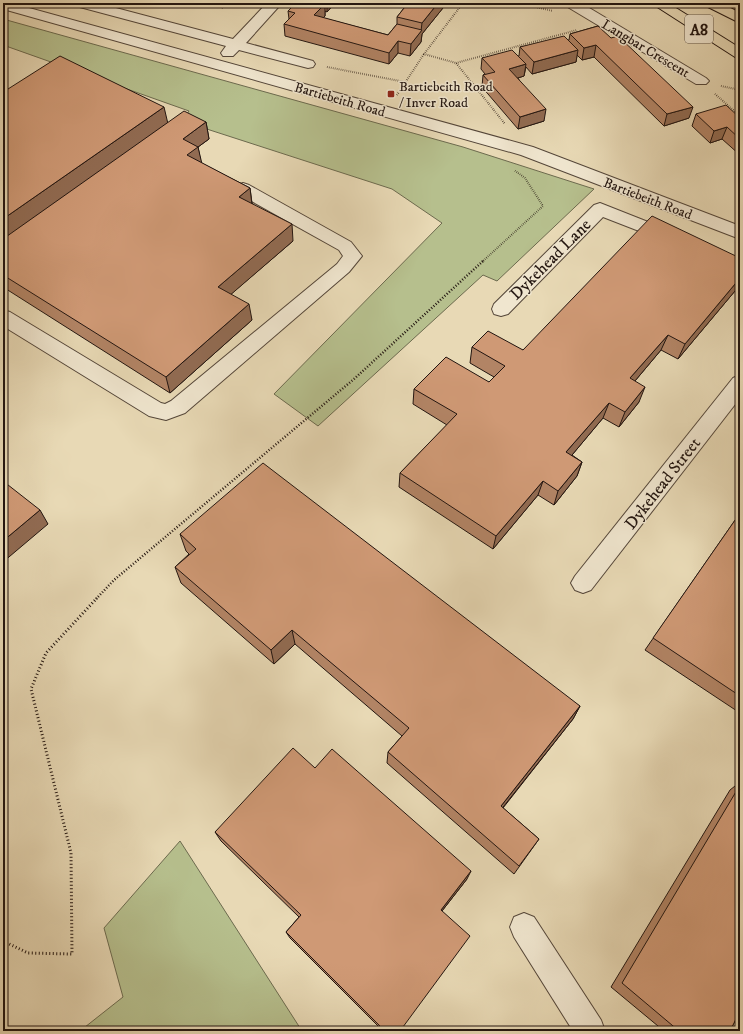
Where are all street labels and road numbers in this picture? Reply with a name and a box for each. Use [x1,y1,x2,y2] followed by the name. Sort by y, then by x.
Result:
[685,15,713,43] road number: A8
[598,16,693,82] street label: Langbar Crescent
[292,78,387,122] street label: Bartiebeith Road
[601,174,695,224] street label: Bartiebeith Road
[505,214,596,305] street label: Dykehead Lane
[620,433,706,534] street label: Dykehead Street

